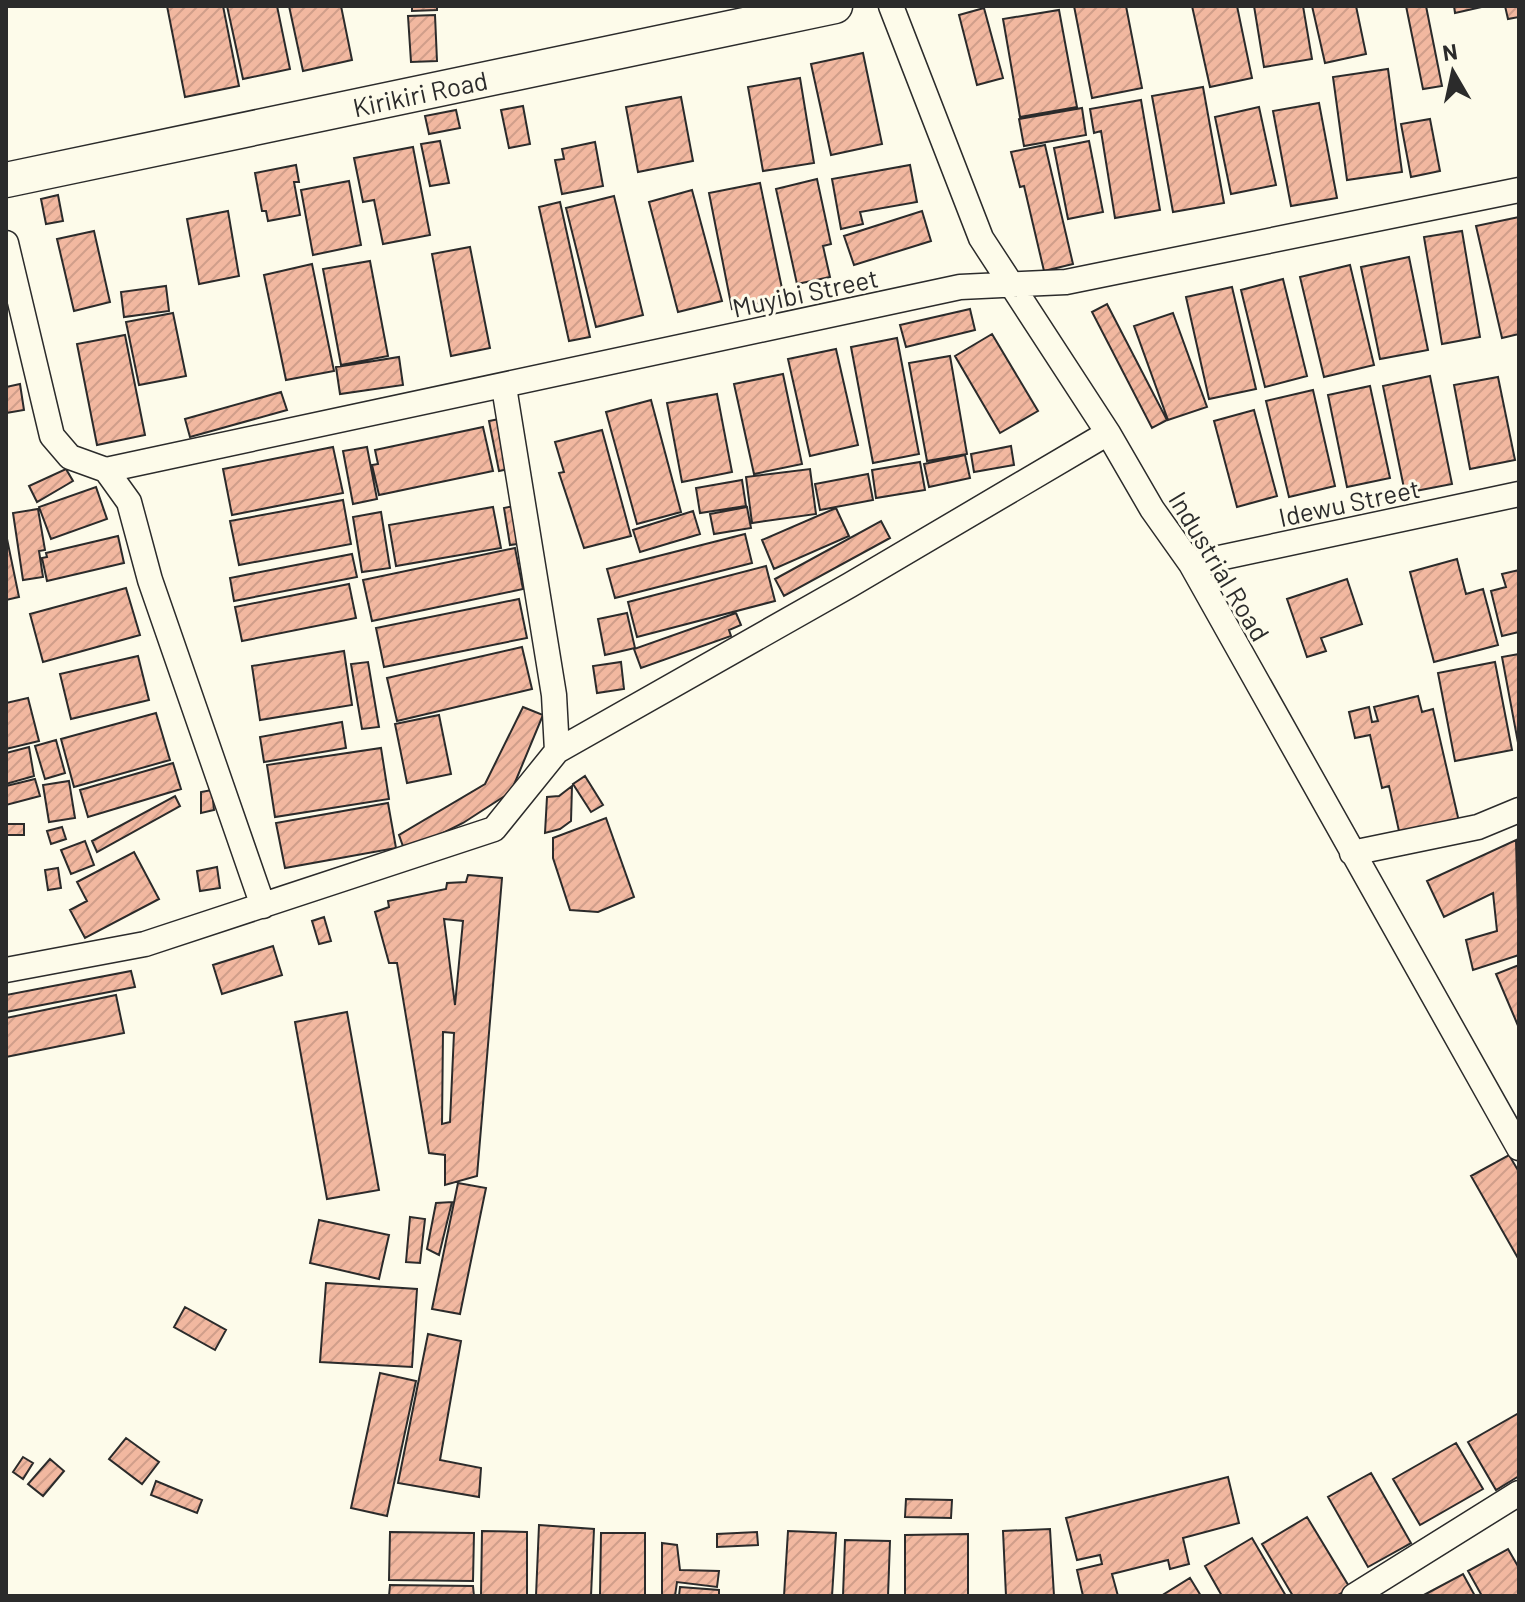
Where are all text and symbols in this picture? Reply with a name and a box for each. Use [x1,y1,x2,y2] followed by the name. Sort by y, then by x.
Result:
[1413,32,1493,112] north arrow
[1440,37,1459,65] text: N
[350,64,490,122] street label: Kirikiri Road
[729,261,881,323] street label: Muyibi Street
[1276,472,1422,532] street label: Idewu Street
[1163,486,1277,646] street label: Industrial Road

